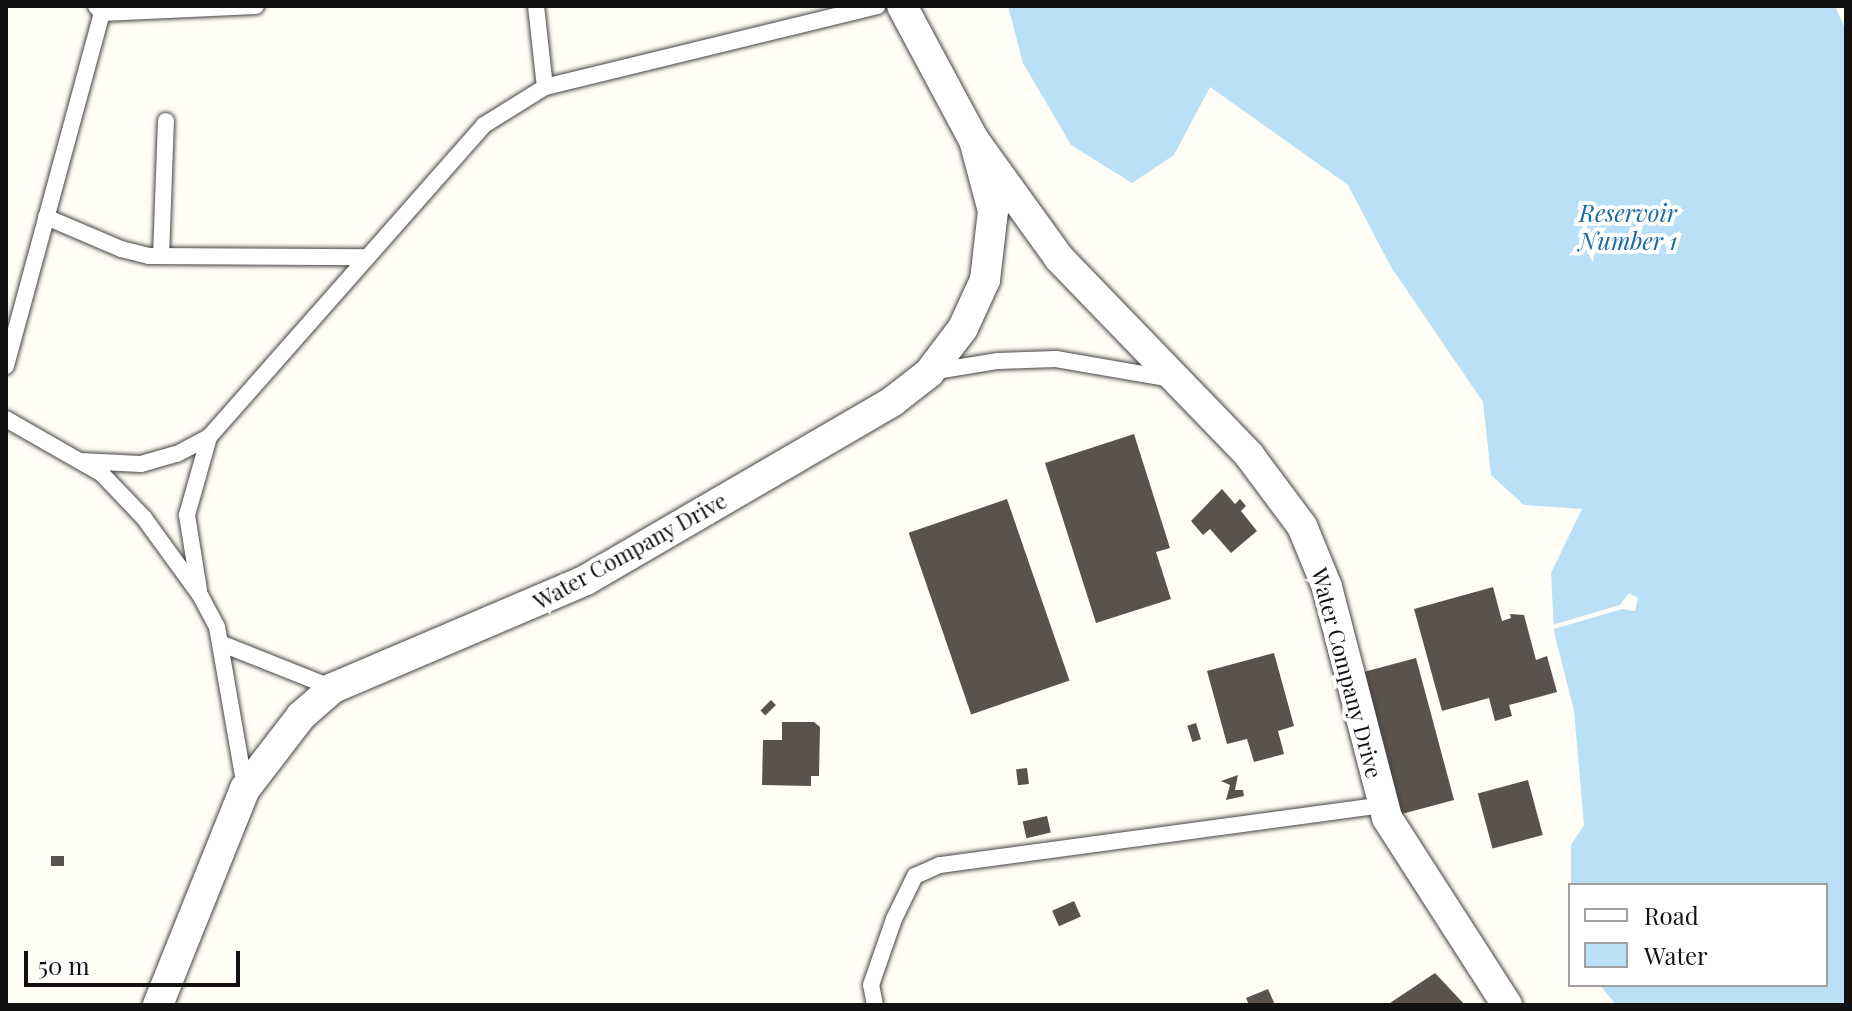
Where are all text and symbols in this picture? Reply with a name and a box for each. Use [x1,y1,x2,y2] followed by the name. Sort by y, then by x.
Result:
[1579,199,1677,255] water label: Reservoir Number 1
[528,487,732,615] street label: Water Company Drive
[1306,564,1388,782] street label: Water Company Drive
[1568,883,1828,987] legend
[1644,899,1699,931] text: Road
[28,935,244,985] scale bar
[1644,939,1708,971] text: Water
[38,949,90,981] text: 50 m

